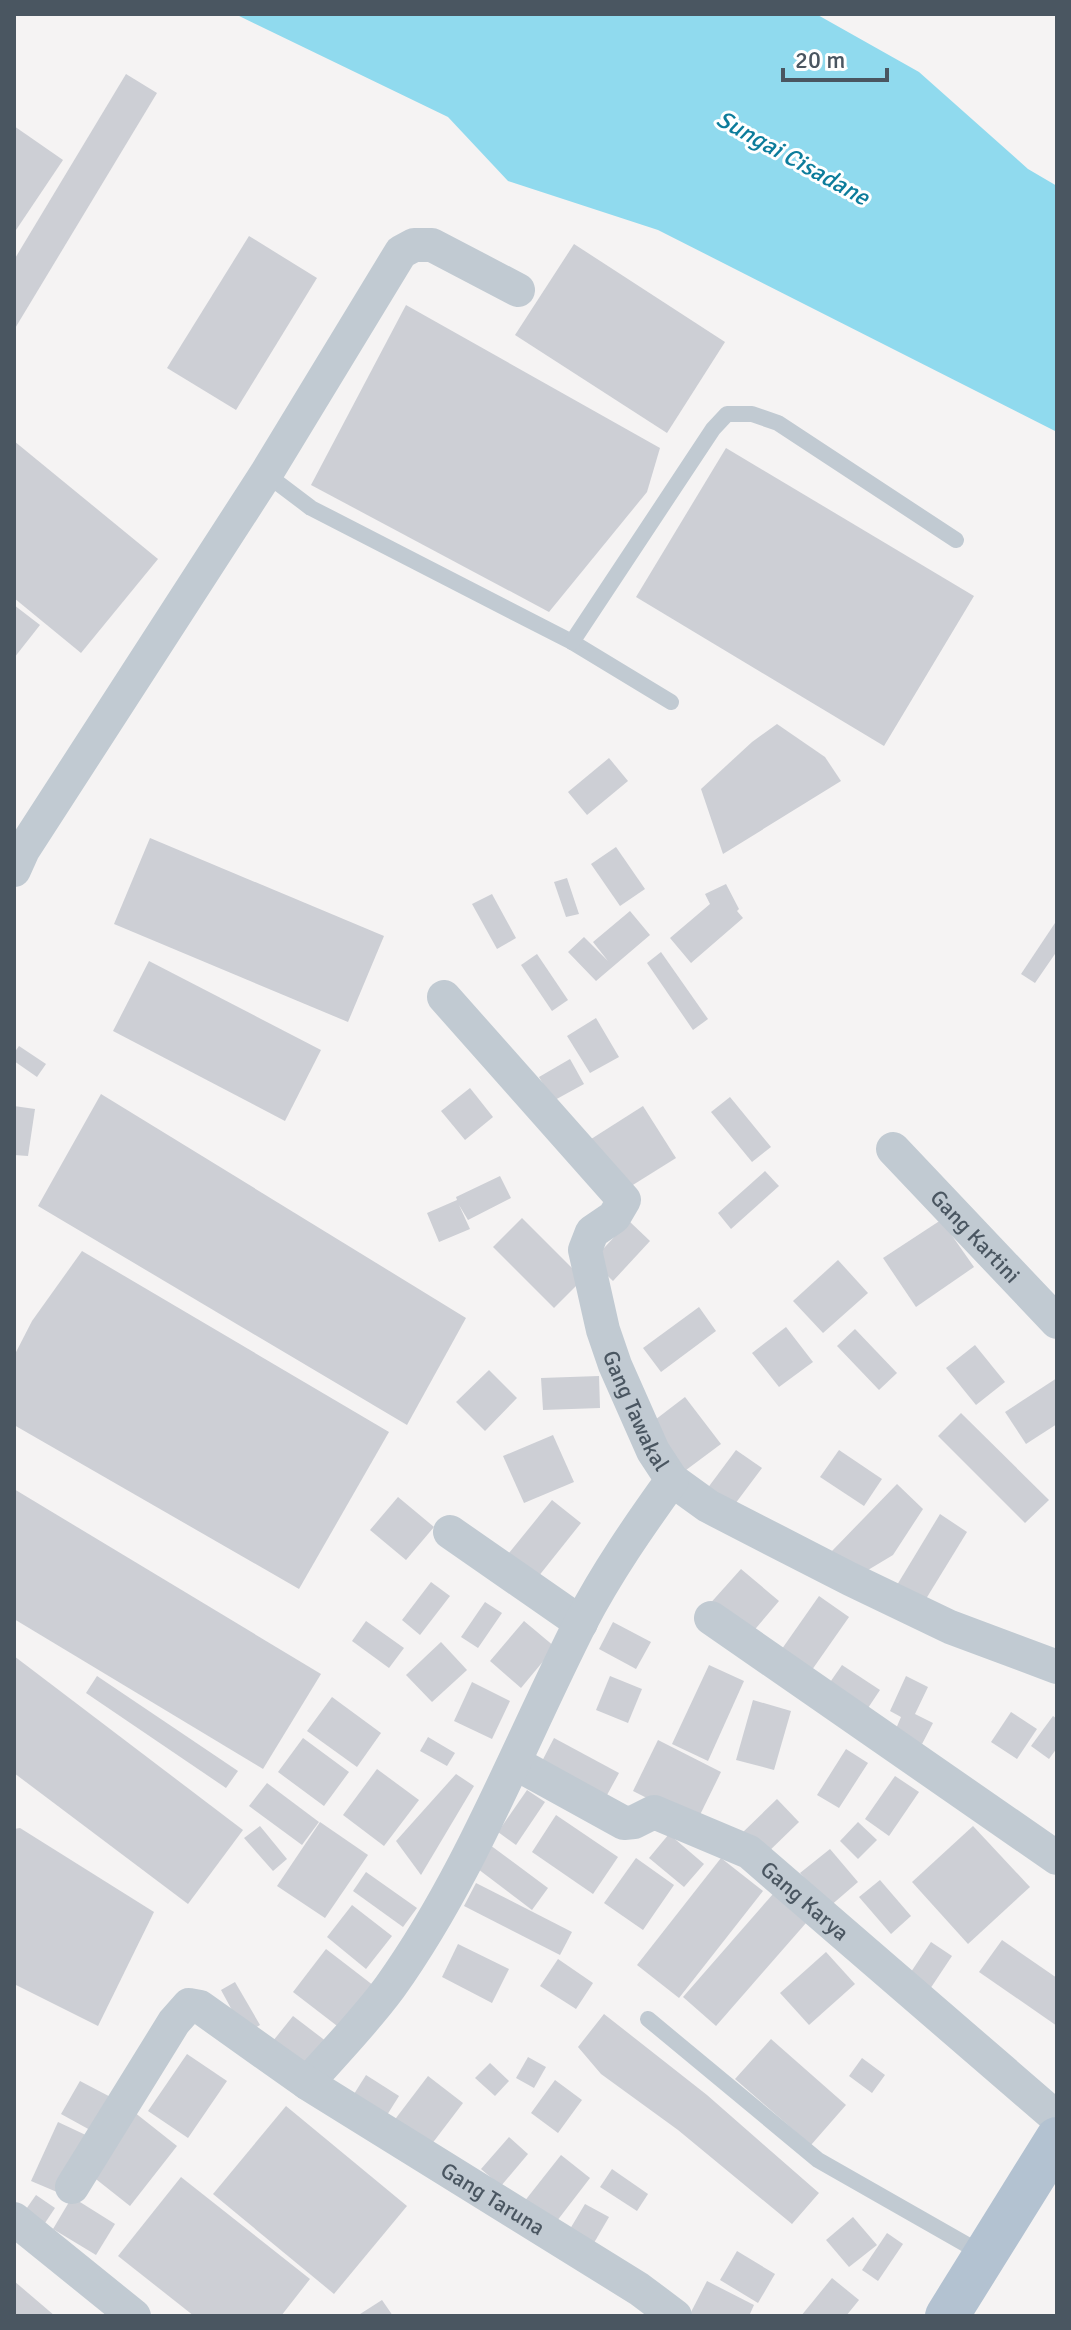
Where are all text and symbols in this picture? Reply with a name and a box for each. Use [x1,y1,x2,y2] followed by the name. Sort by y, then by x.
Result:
[783,32,887,82] scale bar
[795,45,845,75] text: 20 m
[711,104,875,213] water label: Sungai Cisadane
[925,1184,1026,1288] street label: Gang Kartini
[597,1347,676,1476] street label: Gang Tawakal
[755,1855,855,1946] street label: Gang Karya
[436,2156,550,2241] street label: Gang Taruna

